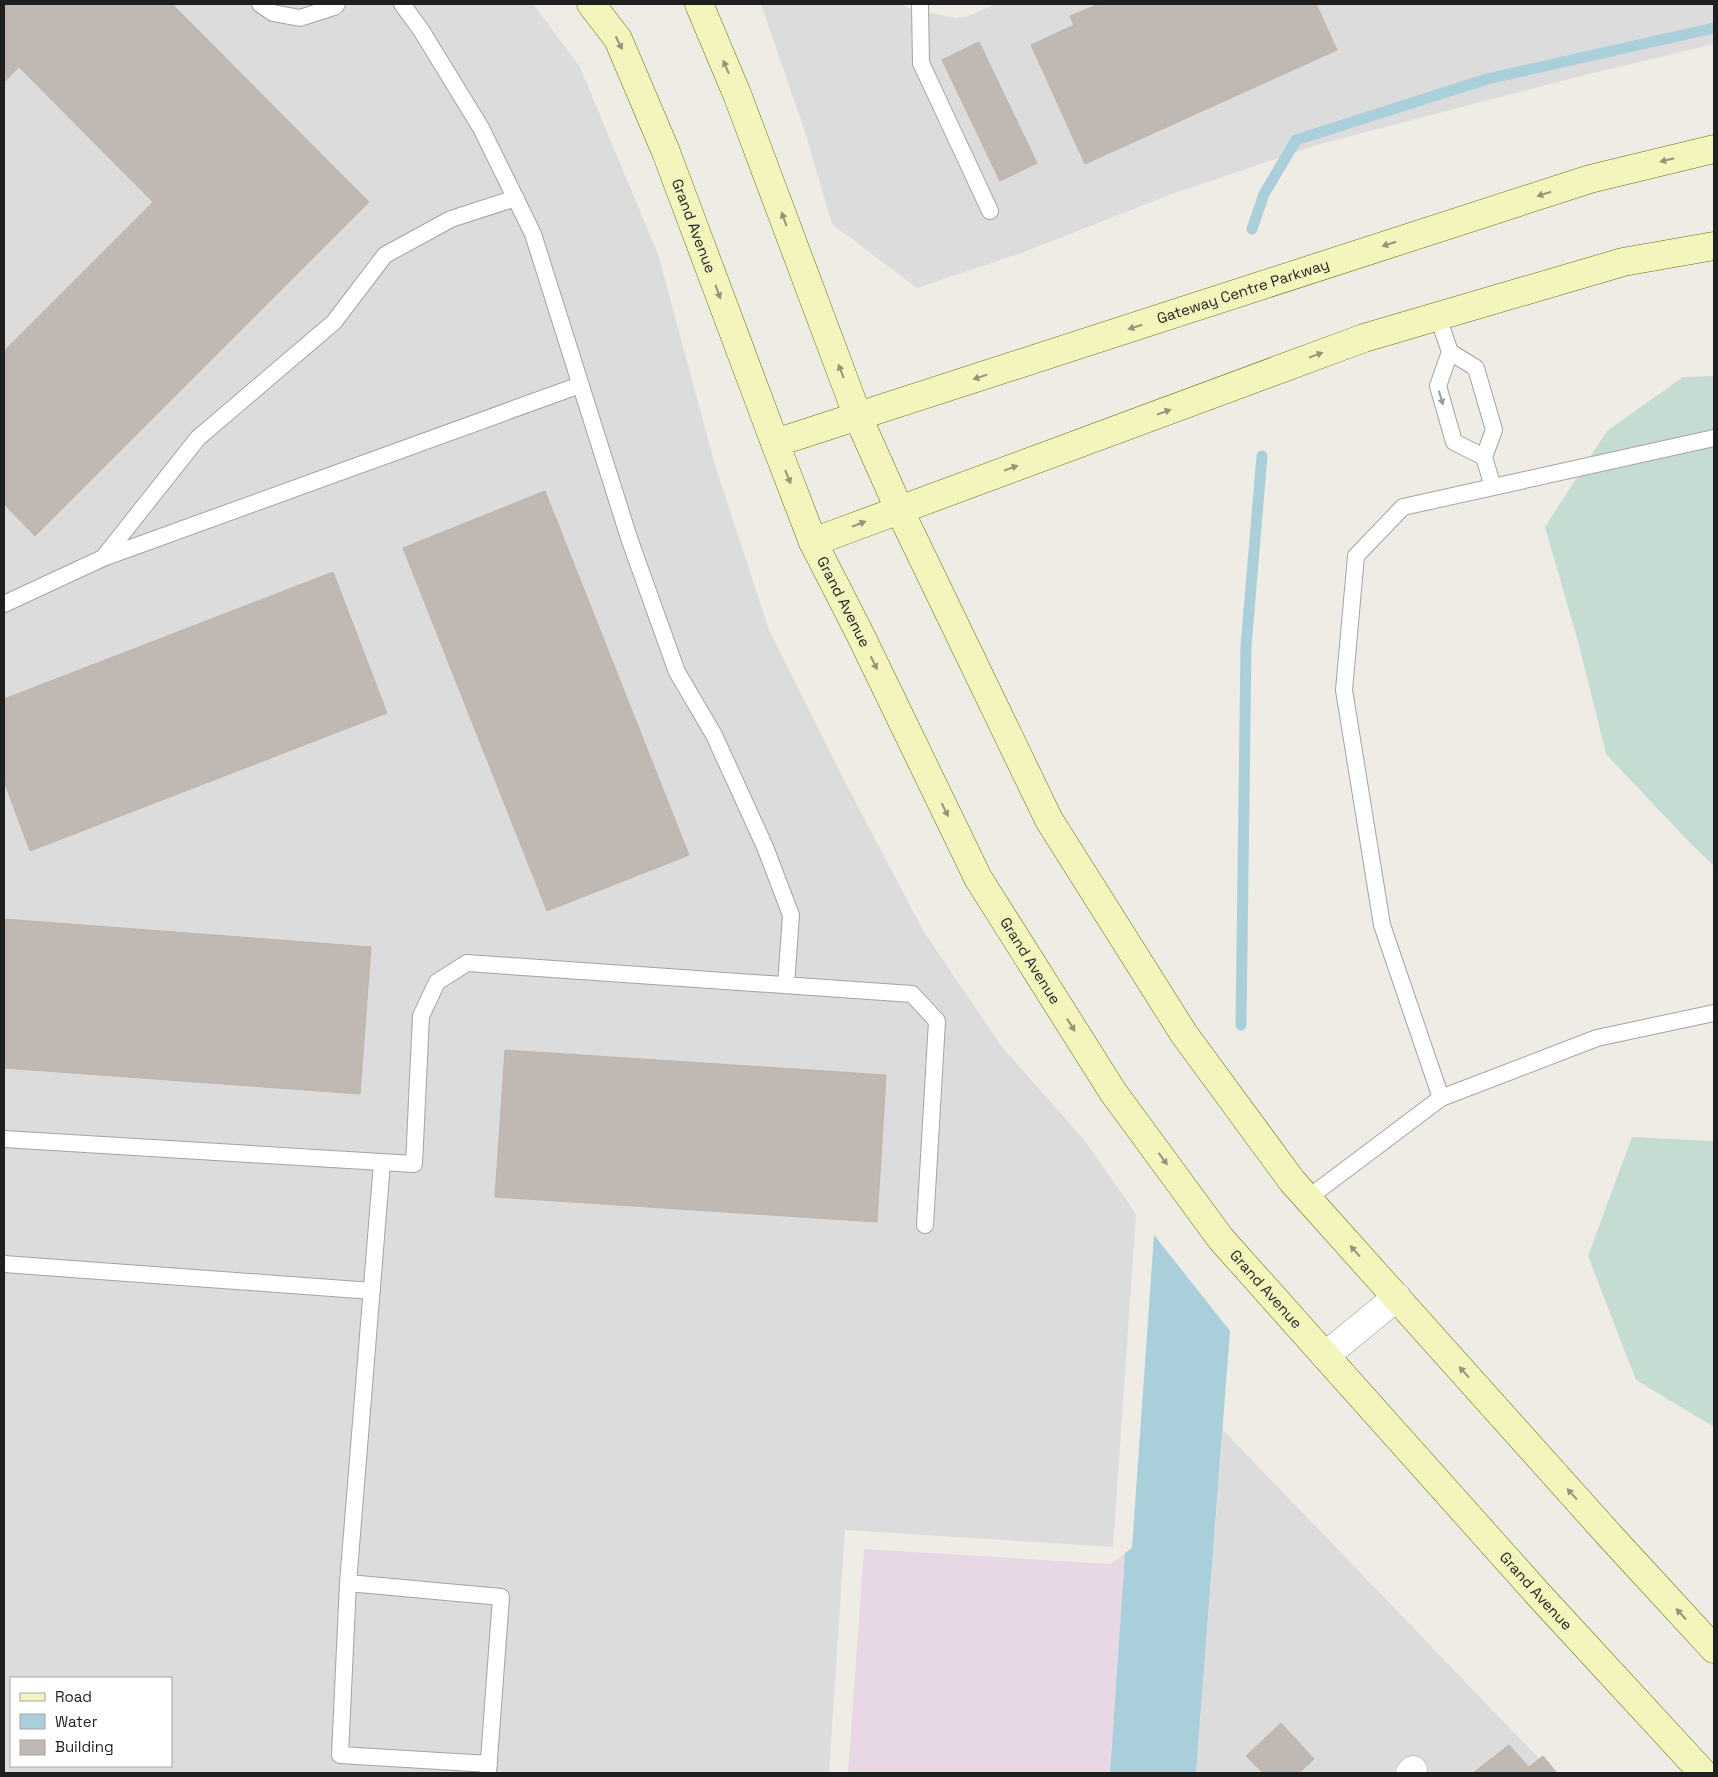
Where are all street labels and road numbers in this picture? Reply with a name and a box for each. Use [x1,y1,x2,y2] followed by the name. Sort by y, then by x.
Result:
[668,176,721,276] street label: Grand Avenue
[1154,254,1332,328] street label: Gateway Centre Parkway
[813,553,875,650] street label: Grand Avenue
[996,913,1065,1008] street label: Grand Avenue
[1226,1246,1307,1333] street label: Grand Avenue
[1496,1548,1577,1634] street label: Grand Avenue

